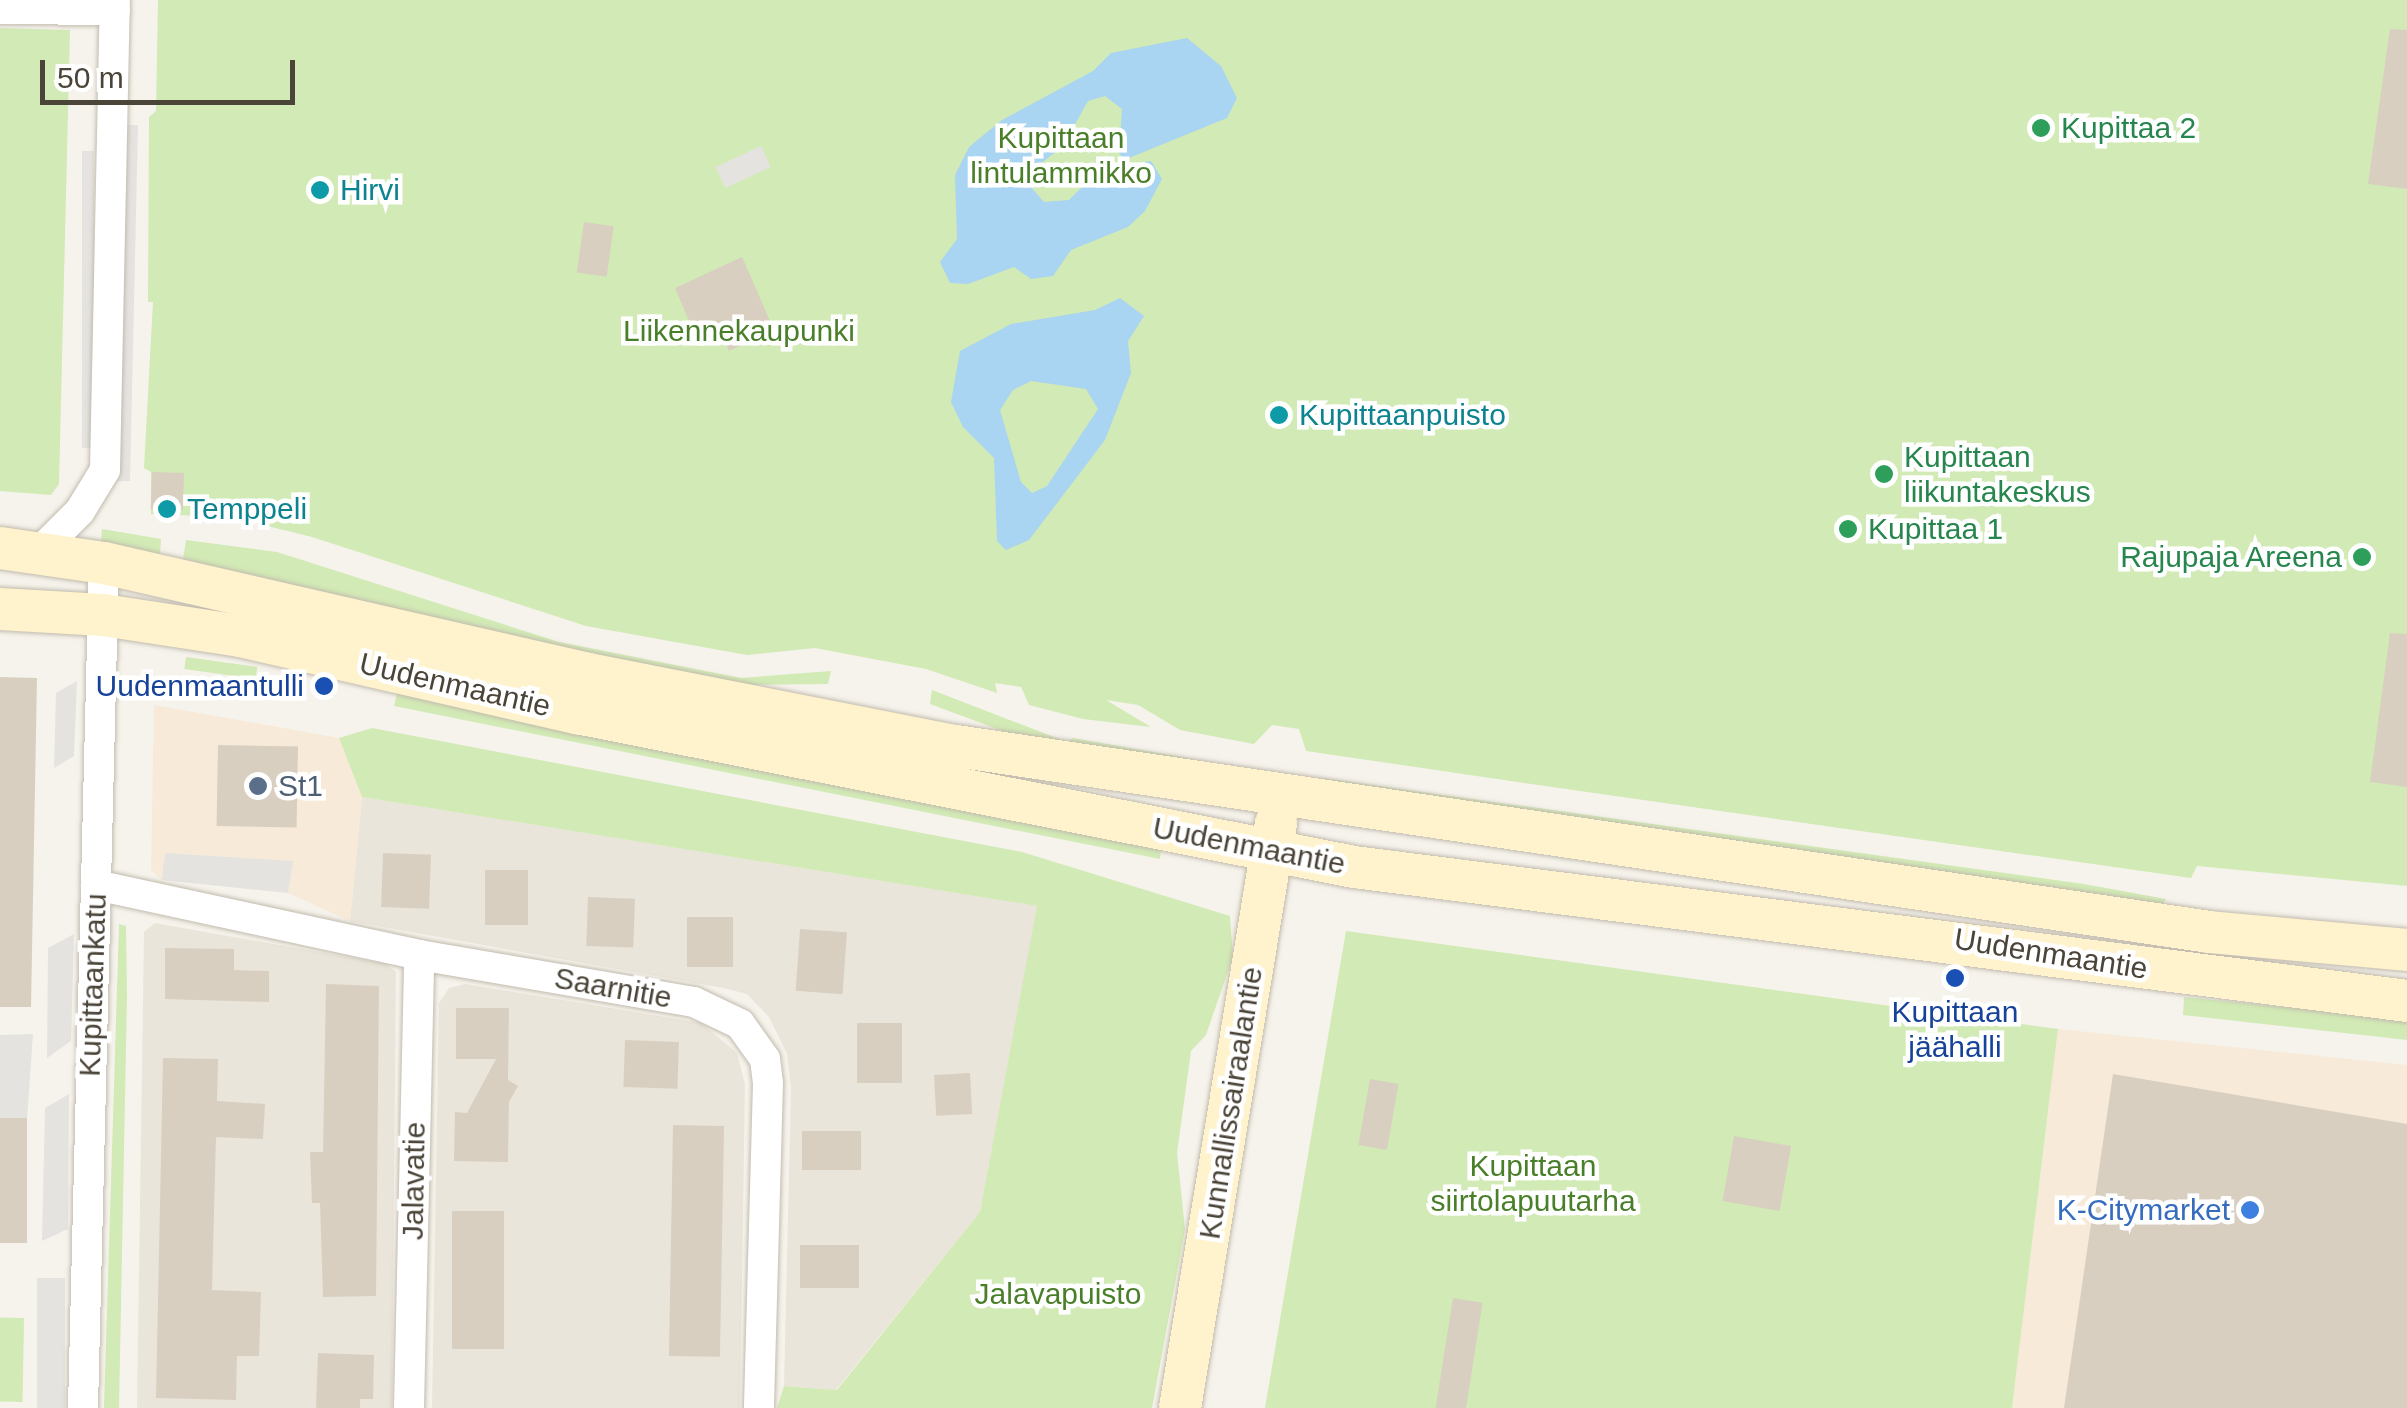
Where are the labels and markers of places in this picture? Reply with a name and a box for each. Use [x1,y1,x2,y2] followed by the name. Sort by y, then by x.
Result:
[2061,110,2196,146] place label: Kupittaa 2
[2030,117,2052,139] marker: Kupittaa 2
[340,172,400,208] place label: Hirvi
[309,179,331,201] marker: Hirvi
[1299,397,1506,433] place label: Kupittaanpuisto
[1268,404,1290,426] marker: Kupittaanpuisto
[1904,439,2091,510] place label: Kupittaan liikuntakeskus
[1873,463,1895,485] marker: Kupittaan liikuntakeskus
[187,491,307,527] place label: Temppeli
[156,498,178,520] marker: Temppeli
[1868,511,2003,547] place label: Kupittaa 1
[1837,518,1859,540] marker: Kupittaa 1
[2119,539,2342,575] place label: Rajupaja Areena
[2351,546,2373,568] marker: Rajupaja Areena
[96,668,304,704] place label: Uudenmaantulli
[313,675,335,697] marker: Uudenmaantulli
[278,768,323,804] place label: St1
[247,775,269,797] marker: St1
[1944,967,1966,989] marker: Kupittaan jäähalli
[1892,994,2018,1064] place label: Kupittaan jäähalli
[2057,1192,2230,1228] place label: K-Citymarket
[2239,1199,2261,1221] marker: K-Citymarket

